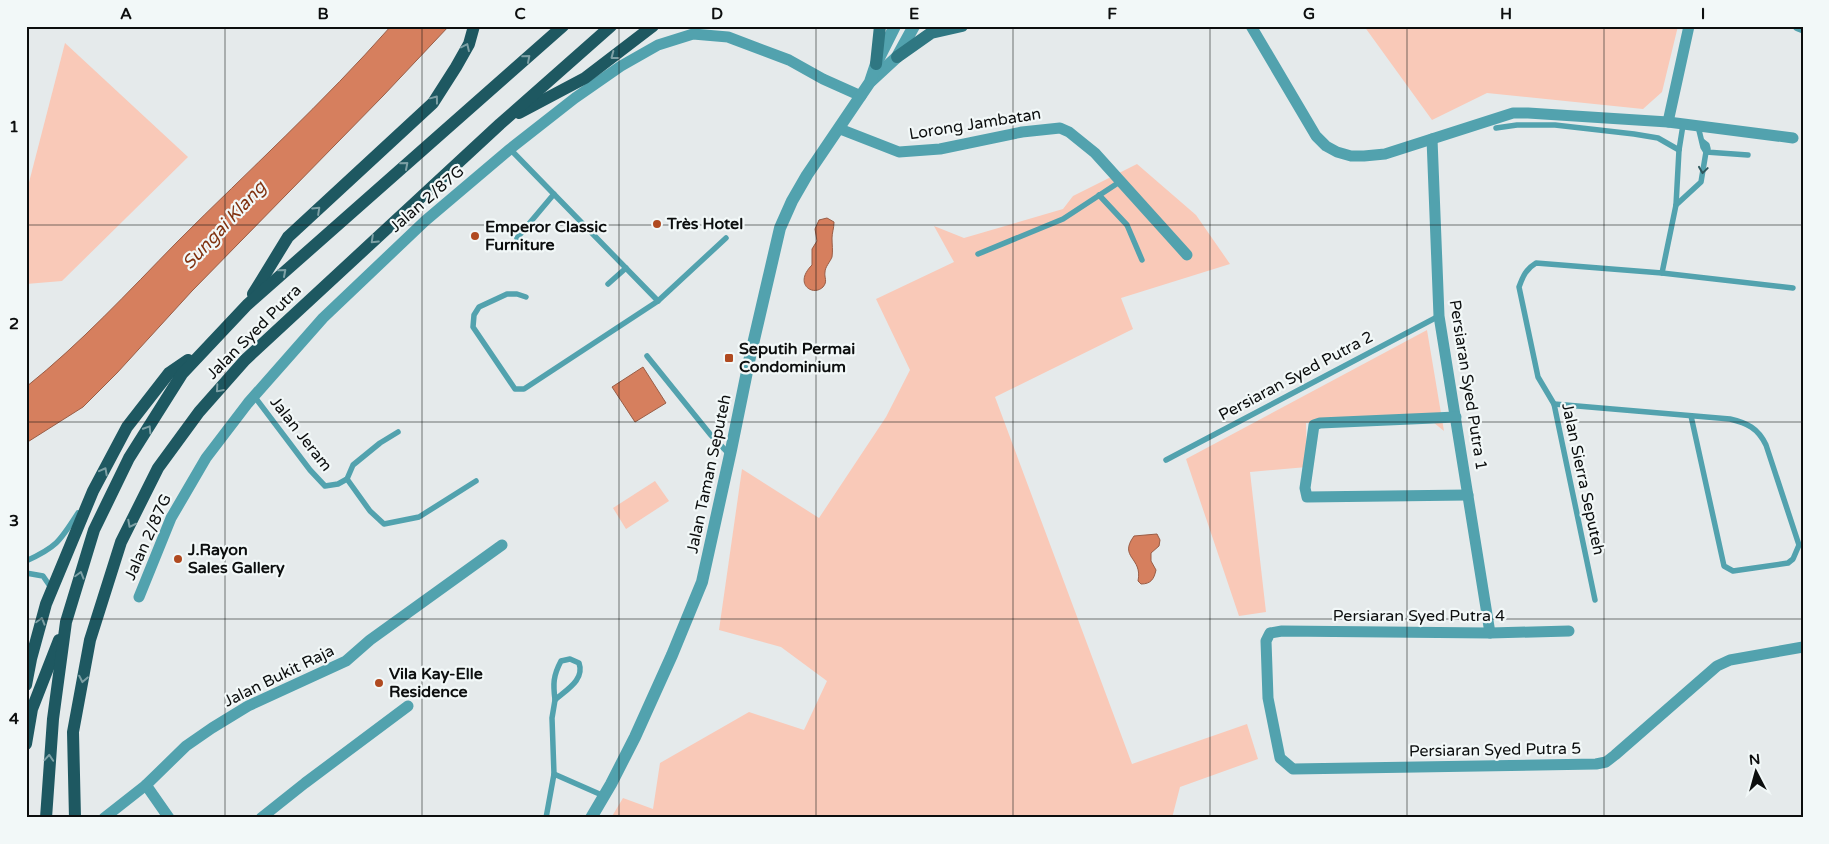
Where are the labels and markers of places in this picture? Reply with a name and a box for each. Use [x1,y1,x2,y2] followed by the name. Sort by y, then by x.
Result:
[666,214,743,234] place label: Très Hotel
[485,217,607,255] place label: Emperor Classic Furniture
[651,218,663,230] marker: Très Hotel
[469,230,481,242] marker: Emperor Classic Furniture
[739,339,855,377] place label: Seputih Permai Condominium
[723,352,735,364] marker: Seputih Permai Condominium
[187,540,285,578] place label: J.Rayon Sales Gallery
[172,553,184,565] marker: J.Rayon Sales Gallery
[389,664,483,702] place label: Vila Kay-Elle Residence
[373,677,385,689] marker: Vila Kay-Elle Residence

